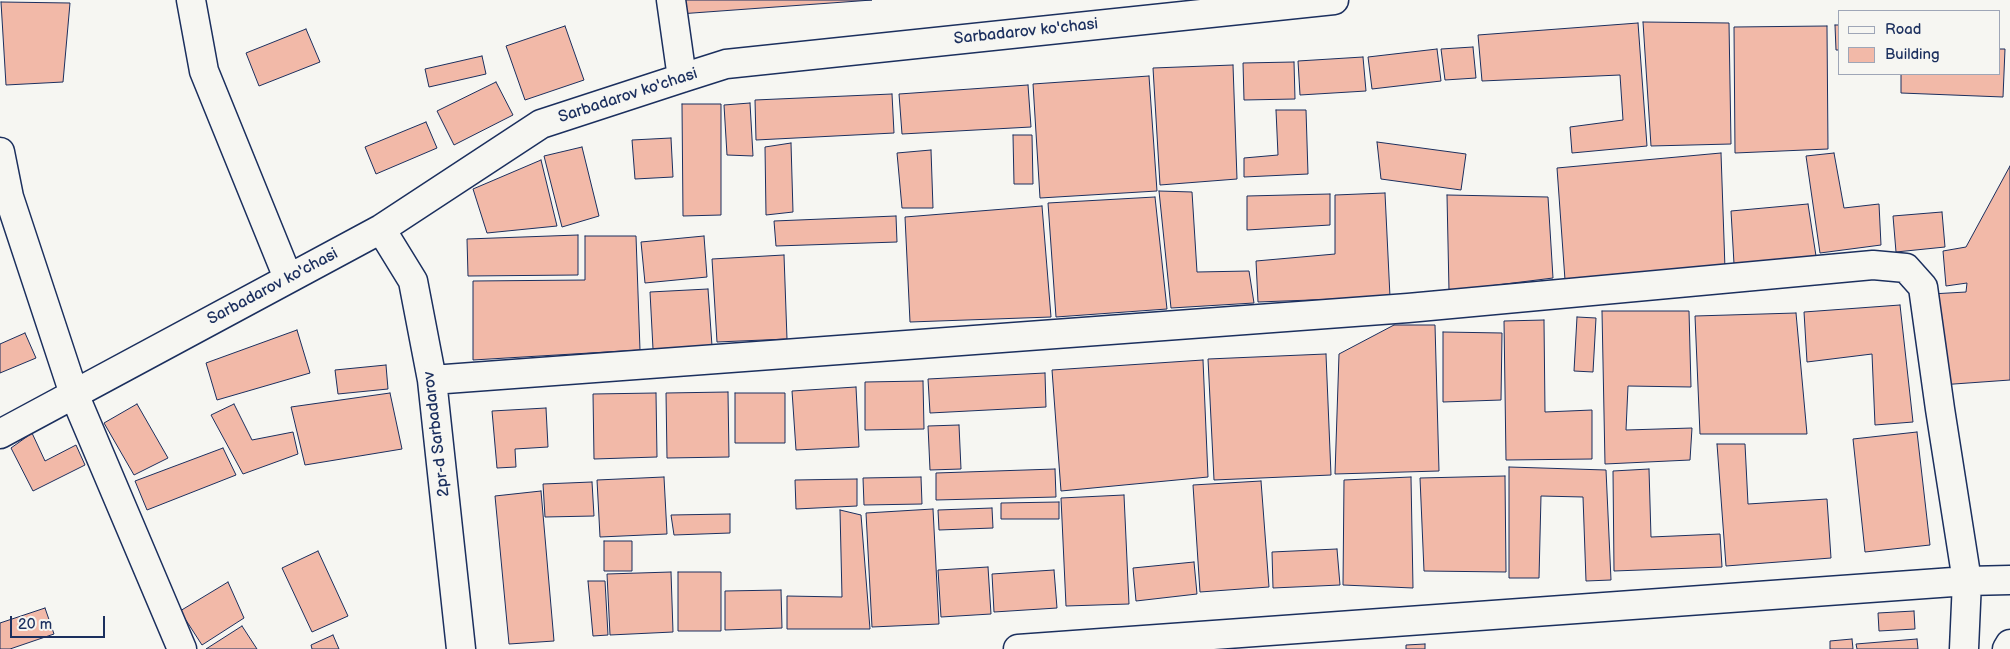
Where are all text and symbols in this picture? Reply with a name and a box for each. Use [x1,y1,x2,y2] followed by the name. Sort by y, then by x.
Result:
[1838,10,2000,75] legend
[953,15,1099,49] street label: Sarbadarov ko'chasi
[1885,20,1921,39] text: Road
[1885,45,1940,64] text: Building
[556,64,700,128] street label: Sarbadarov ko'chasi
[204,244,342,330] street label: Sarbadarov ko'chasi
[420,370,454,498] street label: 2pr-d Sarbadarov
[12,606,108,638] scale bar
[18,615,52,634] text: 20 m

